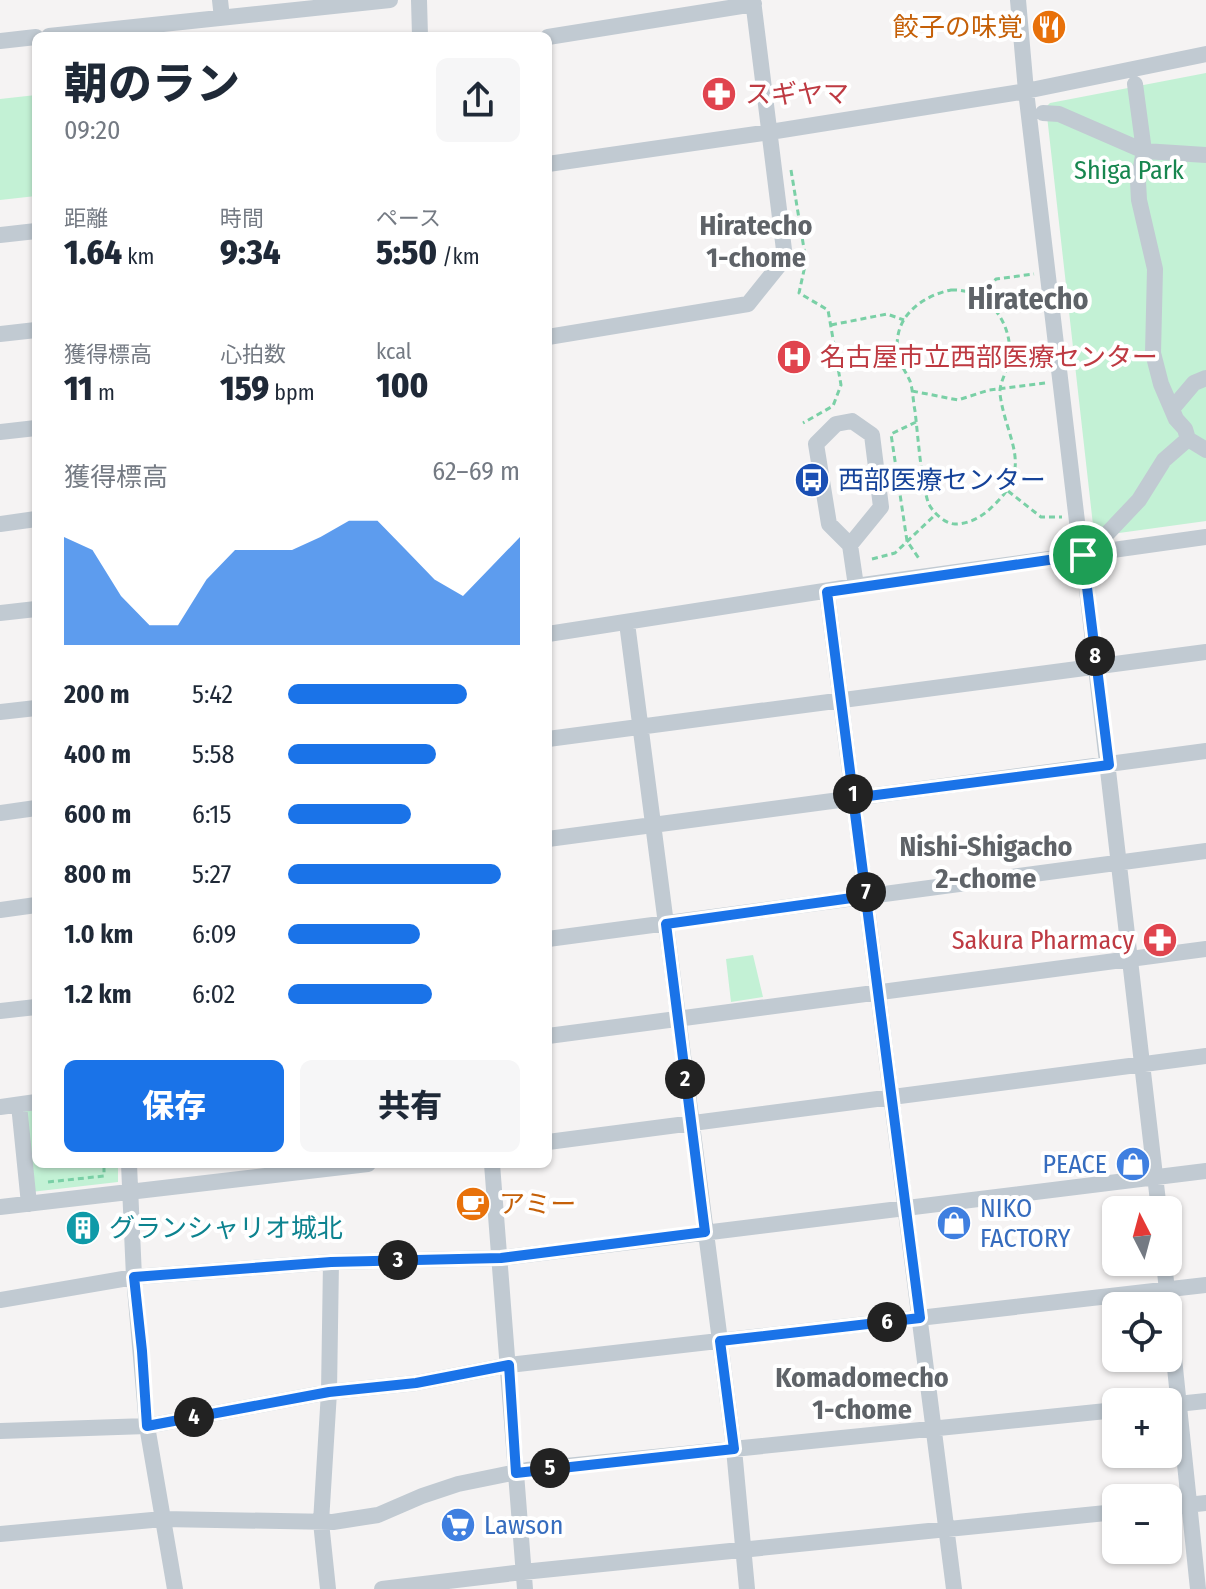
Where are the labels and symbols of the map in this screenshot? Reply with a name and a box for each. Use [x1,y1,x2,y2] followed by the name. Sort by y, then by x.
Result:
[1030,8,1068,46] restaurant icon: 餃子の味覚
[893,12,1023,43] place label: 餃子の味覚
[700,75,738,113] pharmacy icon: スギヤマ
[745,79,849,110] place label: スギヤマ
[1074,155,1185,186] park label: Shiga Park
[700,209,812,274] district label: Hiratecho 1-chome
[968,281,1088,317] district label: Hiratecho
[775,338,813,376] hospital icon: 名古屋市立西部医療センター
[820,342,1158,373] place label: 名古屋市立西部医療センター
[793,461,831,499] bus stop icon: 西部医療センター
[838,465,1046,496] place label: 西部医療センター
[1049,521,1117,589] pin
[1075,636,1115,676] pin: 8
[833,774,873,814] pin: 1
[899,830,1073,895] district label: Nishi-Shigacho 2-chome
[846,872,886,912] pin: 7
[1141,921,1179,959] pharmacy icon: Sakura Pharmacy
[952,925,1134,956] place label: Sakura Pharmacy
[665,1059,705,1099] pin: 2
[1114,1145,1152,1183] shop icon: PEACE
[1042,1149,1107,1180] place label: PEACE
[454,1185,492,1223] cafe icon: アミー
[499,1189,576,1220] place label: アミー
[980,1193,1070,1254] place label: NIKO FACTORY
[1102,1196,1182,1276] north arrow
[935,1204,973,1242] shop icon: NIKO FACTORY
[64,1209,102,1247] building icon: グランシャリオ城北
[109,1213,343,1244] place label: グランシャリオ城北
[378,1240,418,1280] pin: 3
[867,1302,907,1342] pin: 6
[775,1361,949,1426] district label: Komadomecho 1-chome
[174,1397,214,1437] pin: 4
[530,1448,570,1488] pin: 5
[439,1506,477,1544] supermarket icon: Lawson
[484,1510,563,1541] place label: Lawson

